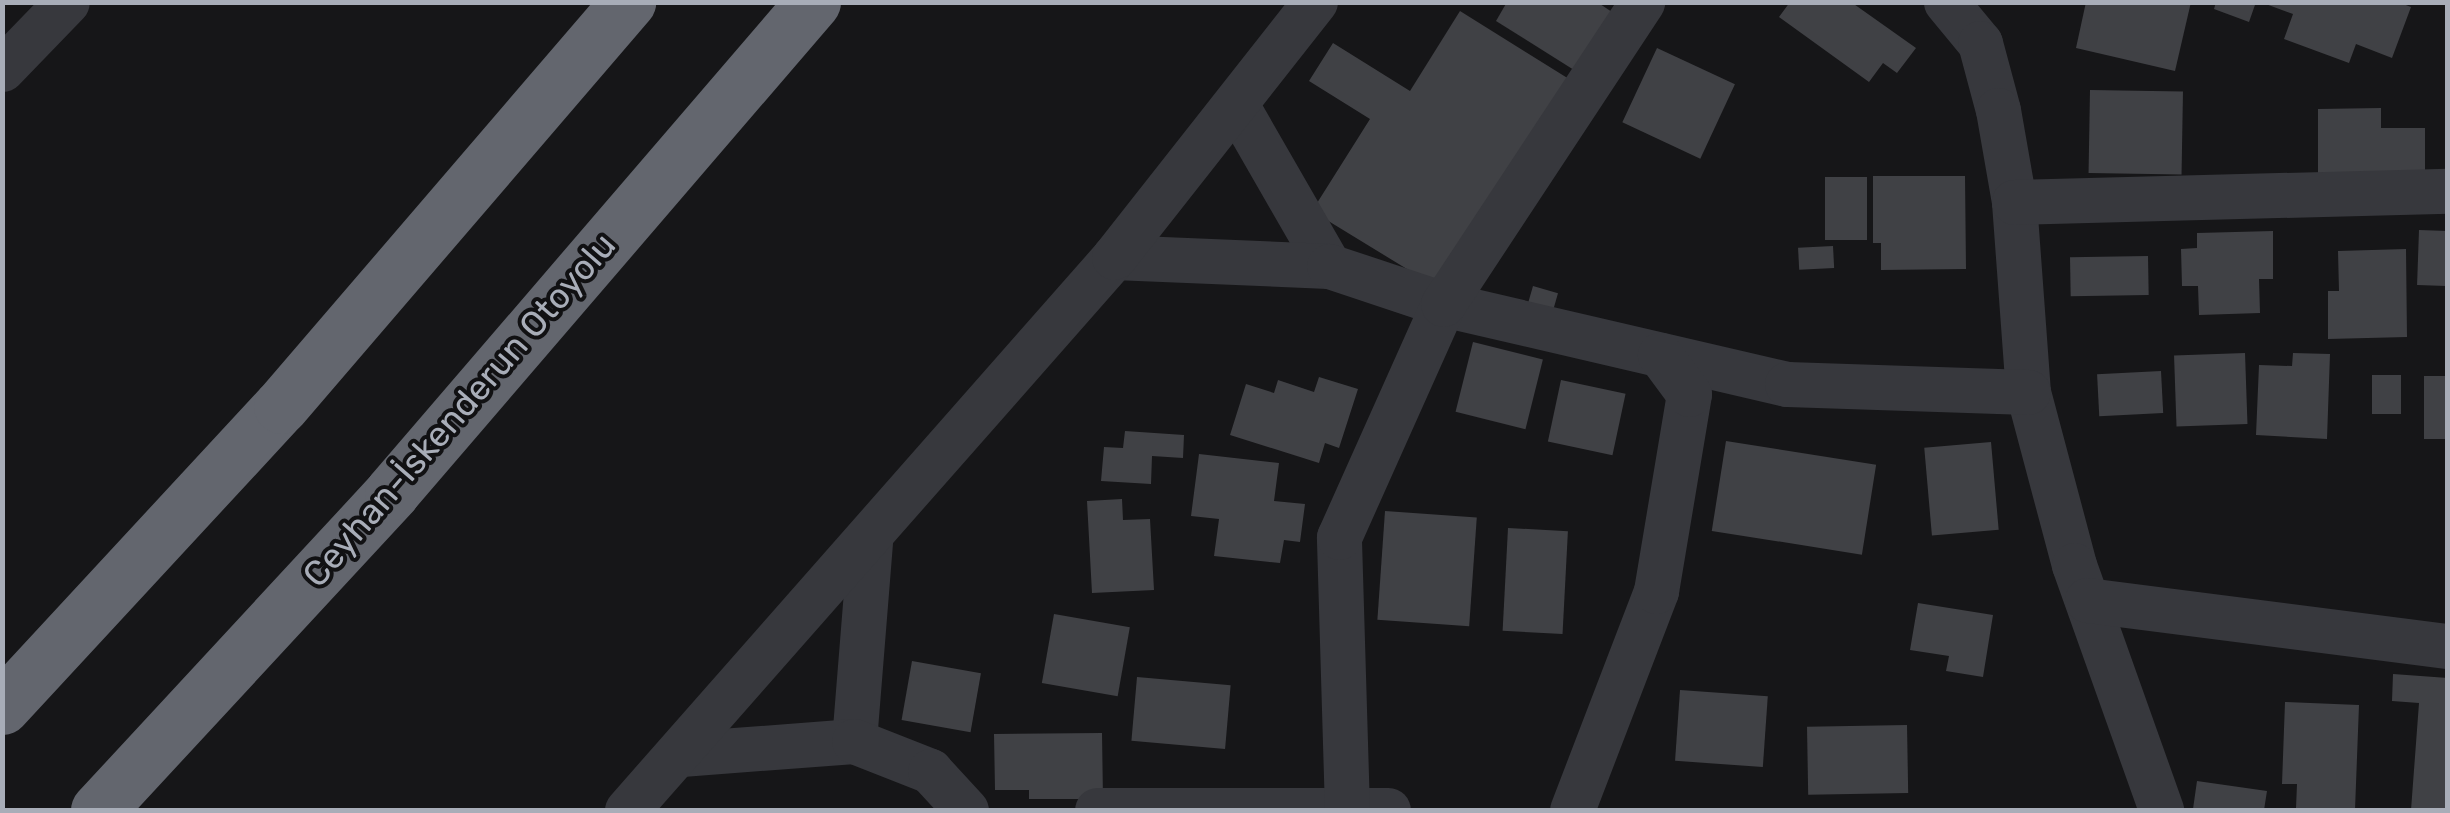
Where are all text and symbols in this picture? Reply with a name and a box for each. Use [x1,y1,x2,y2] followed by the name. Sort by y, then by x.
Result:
[294,224,624,596] street label: Ceyhan-İskenderun Otoyolu

